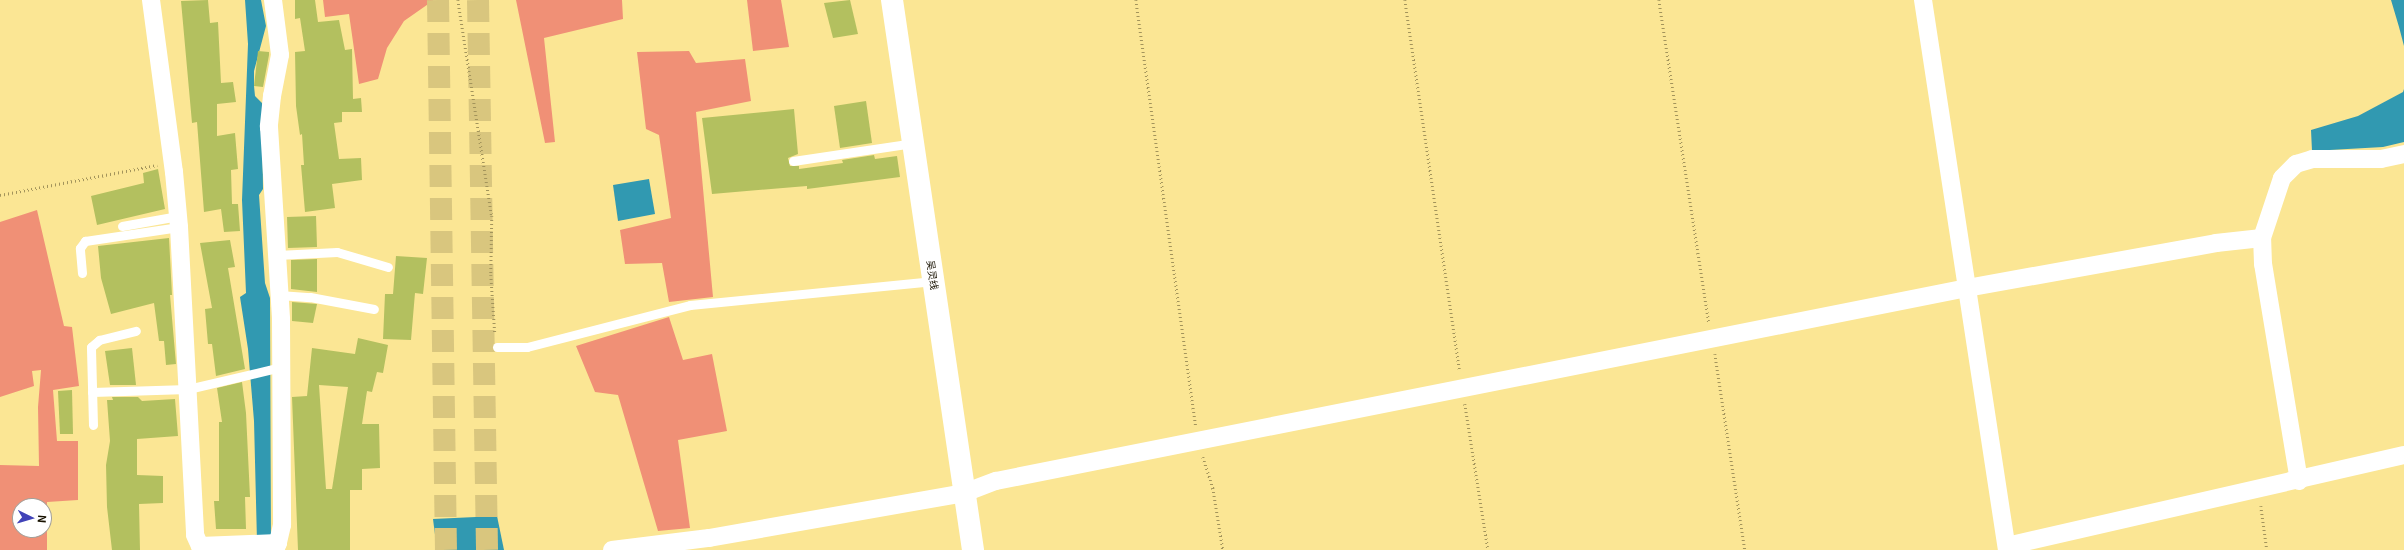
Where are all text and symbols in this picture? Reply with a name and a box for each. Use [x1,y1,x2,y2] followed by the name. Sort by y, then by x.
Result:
[925,259,941,291] street label: 吴灵线
[12,498,52,538] north arrow
[35,514,51,524] text: N

